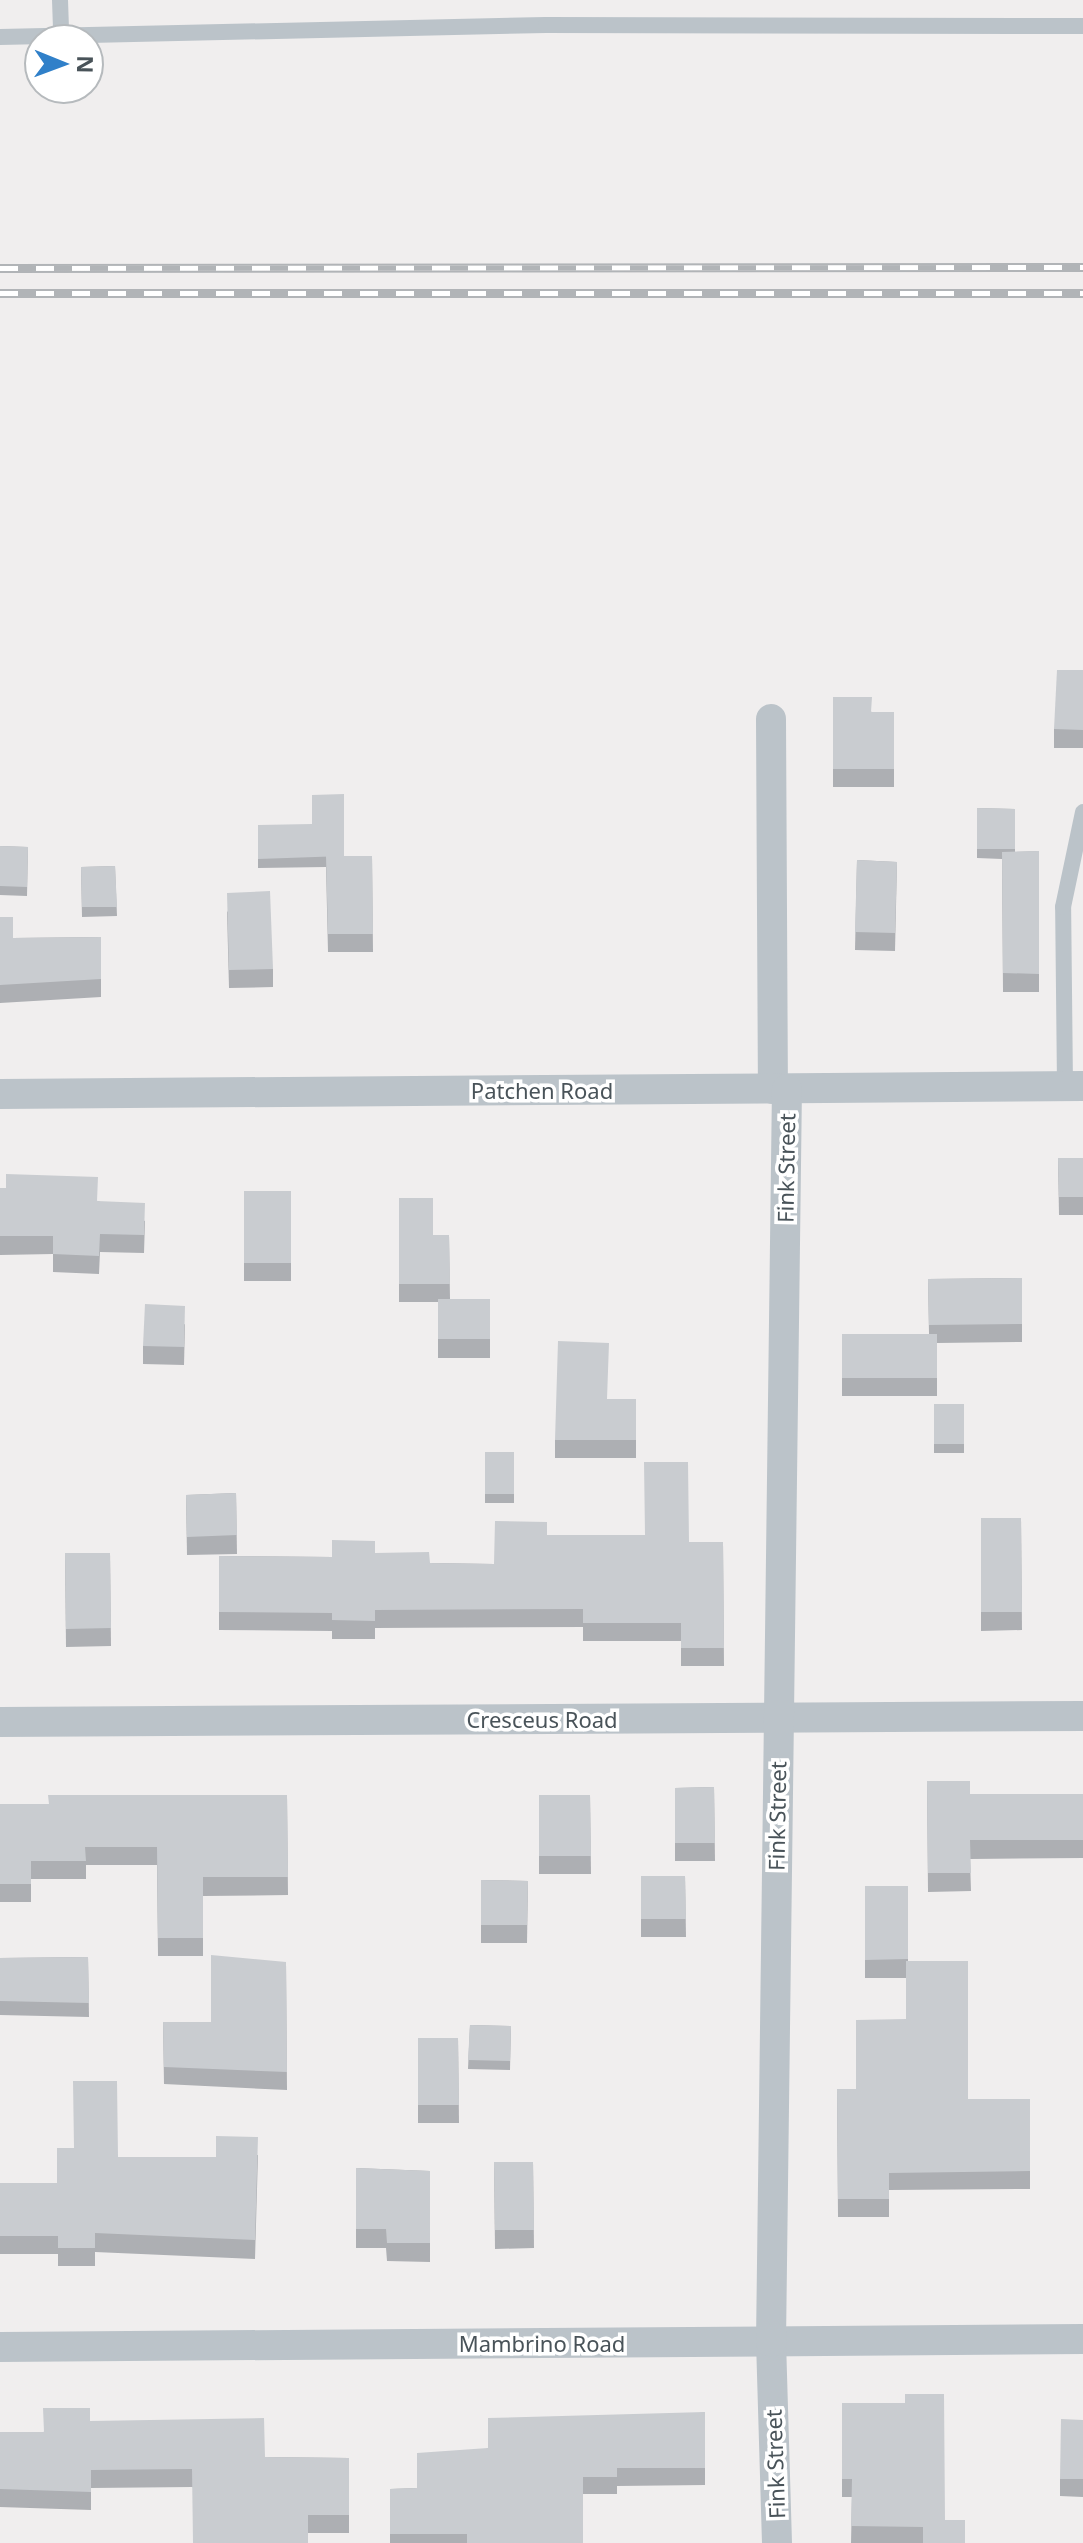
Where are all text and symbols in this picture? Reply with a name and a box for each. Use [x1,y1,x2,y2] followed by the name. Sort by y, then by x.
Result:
[24,24,104,104] north arrow
[71,55,101,74] text: N
[471,1078,613,1104] street label: Patchen Road
[772,1113,800,1223] street label: Fink Street
[466,1707,618,1733] street label: Cresceus Road
[763,1761,791,1871] street label: Fink Street
[459,2331,625,2357] street label: Mambrino Road
[760,2409,790,2519] street label: Fink Street

